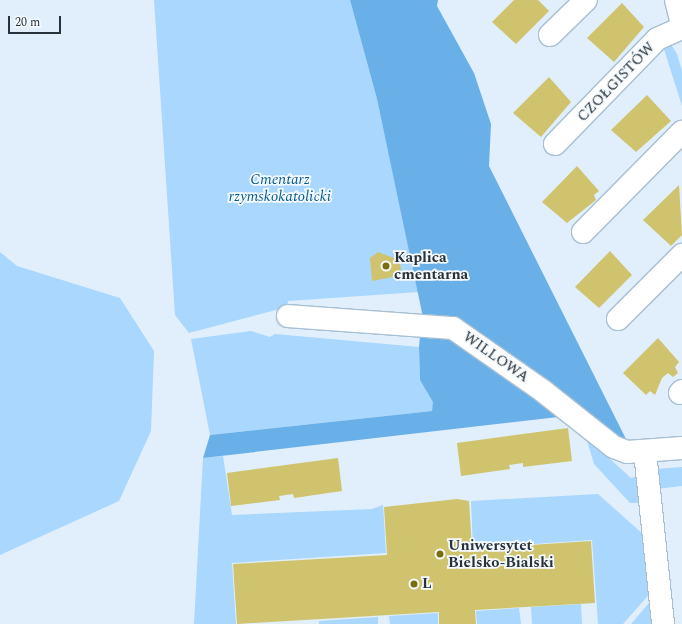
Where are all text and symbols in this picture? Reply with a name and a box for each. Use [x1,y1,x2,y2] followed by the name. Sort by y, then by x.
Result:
[10,8,63,34] scale bar
[15,13,40,32] text: 20 m
[574,38,658,126] street label: CZOŁGISTÓW
[229,170,331,205] park label: Cmentarz rzymskokatolicki
[394,248,468,283] place label: Kaplica cmentarna
[381,261,391,271] marker: Kaplica cmentarna
[459,328,533,386] street label: WILLOWA
[448,536,554,571] place label: Uniwersytet Bielsko-Bialski
[435,549,445,559] marker: Uniwersytet Bielsko-Bialski
[422,575,432,593] place label: L
[409,579,419,589] marker: L

